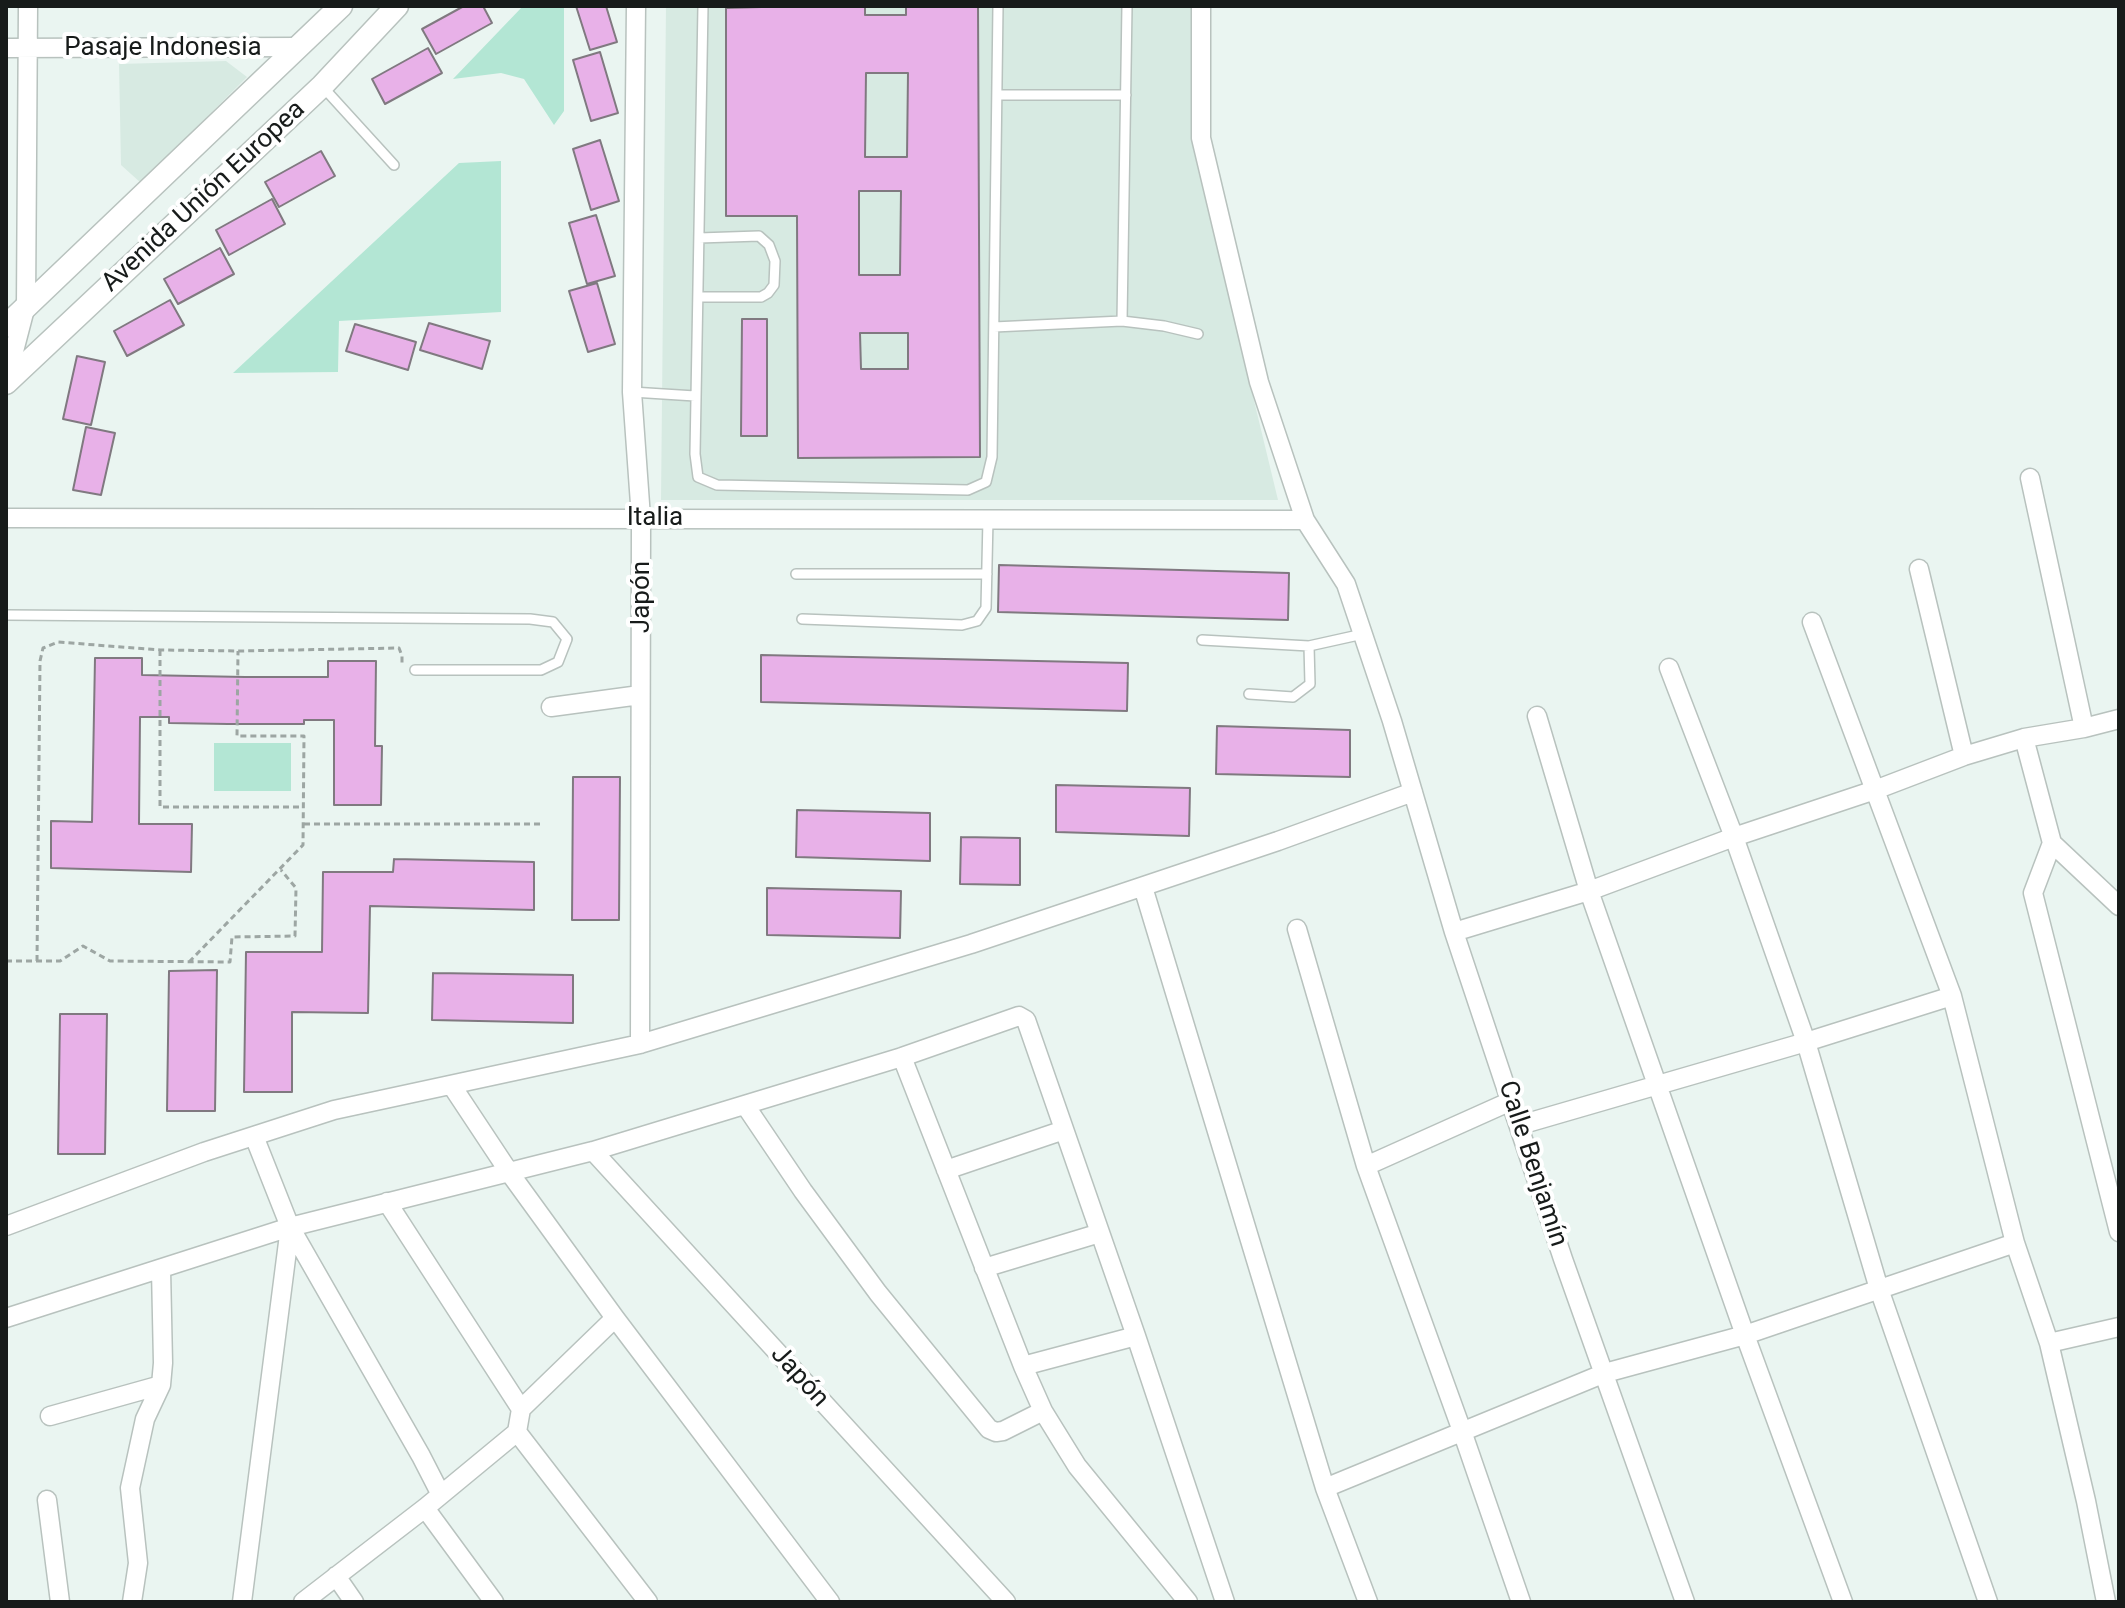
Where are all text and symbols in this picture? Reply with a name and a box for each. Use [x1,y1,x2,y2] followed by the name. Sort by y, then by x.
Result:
[64,32,262,64] street label: Pasaje Indonesia
[96,95,312,299] street label: Avenida Unión Europea
[627,502,683,534] street label: Italia
[626,561,658,633] street label: Japón
[1491,1077,1573,1251] street label: Calle Benjamín
[763,1340,835,1414] street label: Japón

